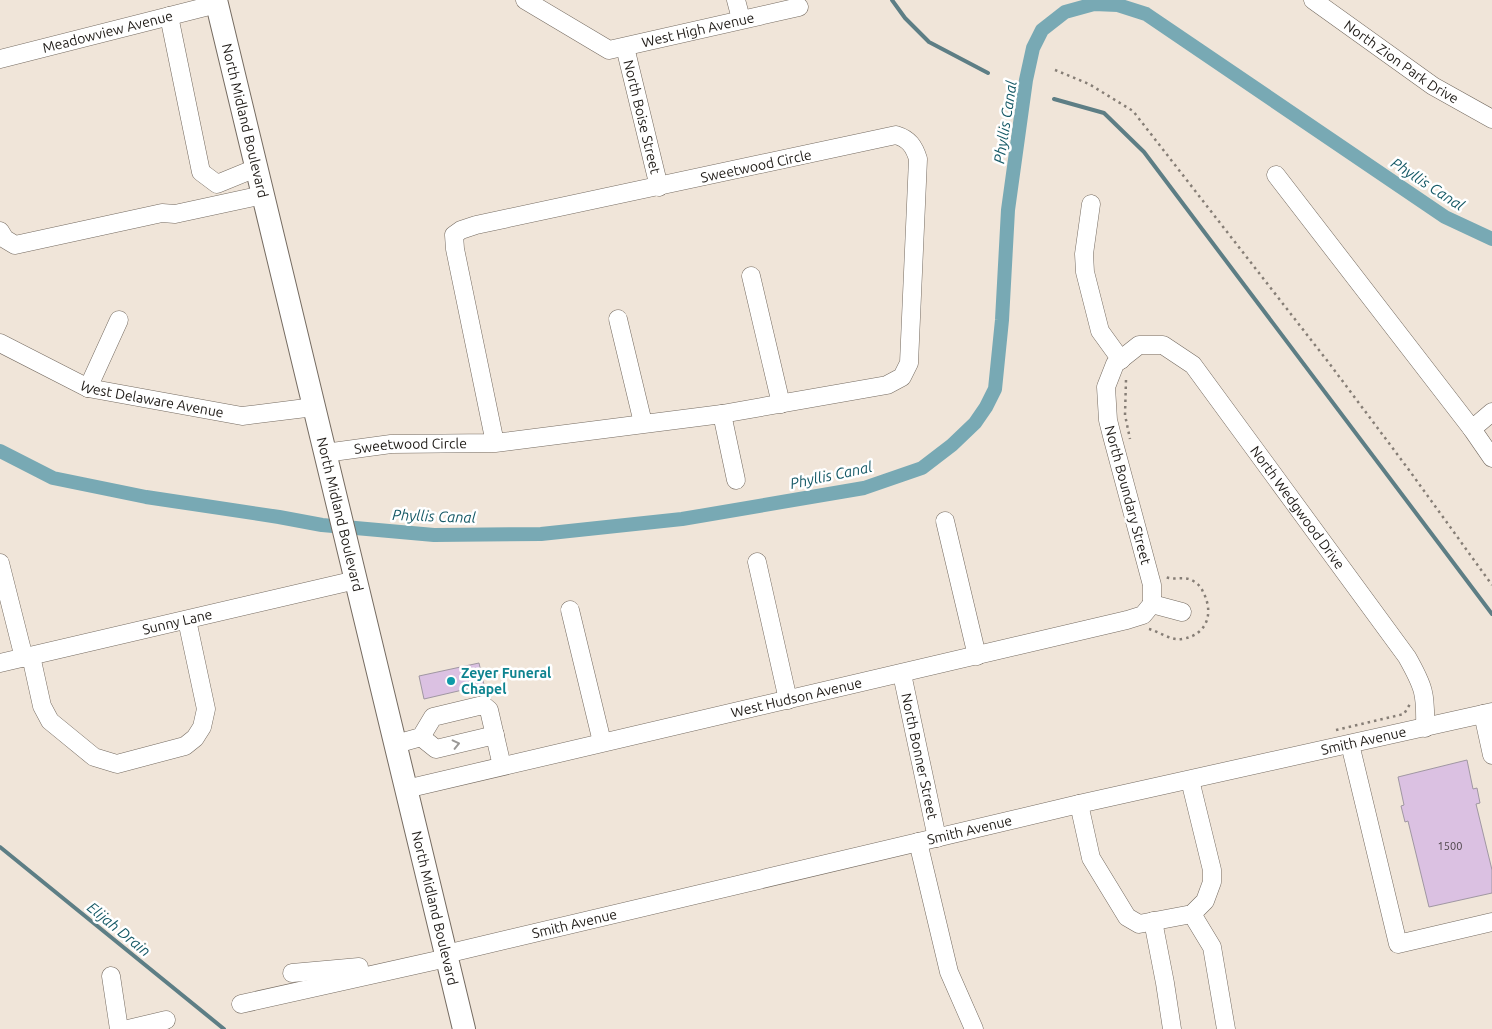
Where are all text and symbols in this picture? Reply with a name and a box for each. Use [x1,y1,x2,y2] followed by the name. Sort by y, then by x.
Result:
[41,8,174,56] street label: Meadowview Avenue
[640,9,756,50] street label: West High Avenue
[1341,17,1461,107] street label: North Zion Park Drive
[219,42,271,199] street label: North Midland Boulevard
[620,58,664,176] street label: North Boise Street
[990,79,1020,165] water label: Phyllis Canal
[699,146,813,186] street label: Sweetwood Circle
[1388,154,1468,214] water label: Phyllis Canal
[78,377,225,421] street label: West Delaware Avenue
[1102,424,1154,567] street label: North Boundary Street
[314,435,366,593] street label: North Midland Boulevard
[353,435,467,457] street label: Sweetwood Circle
[1247,443,1348,572] street label: North Wedgwood Drive
[788,458,874,492] water label: Phyllis Canal
[392,506,477,526] water label: Phyllis Canal
[141,606,214,638] street label: Sunny Lane
[461,665,551,697] place label: Zeyer Funeral Chapel
[729,674,863,721] street label: West Hudson Avenue
[445,675,457,687] marker: Zeyer Funeral Chapel
[898,692,941,821] street label: North Bonner Street
[1319,723,1408,758] street label: Smith Avenue
[452,739,461,750] one-way arrow
[925,812,1014,848] street label: Smith Avenue
[409,829,461,987] street label: North Midland Boulevard
[1438,840,1462,852] house number: 1500
[84,898,154,960] water label: Elijah Drain
[530,906,619,941] street label: Smith Avenue

